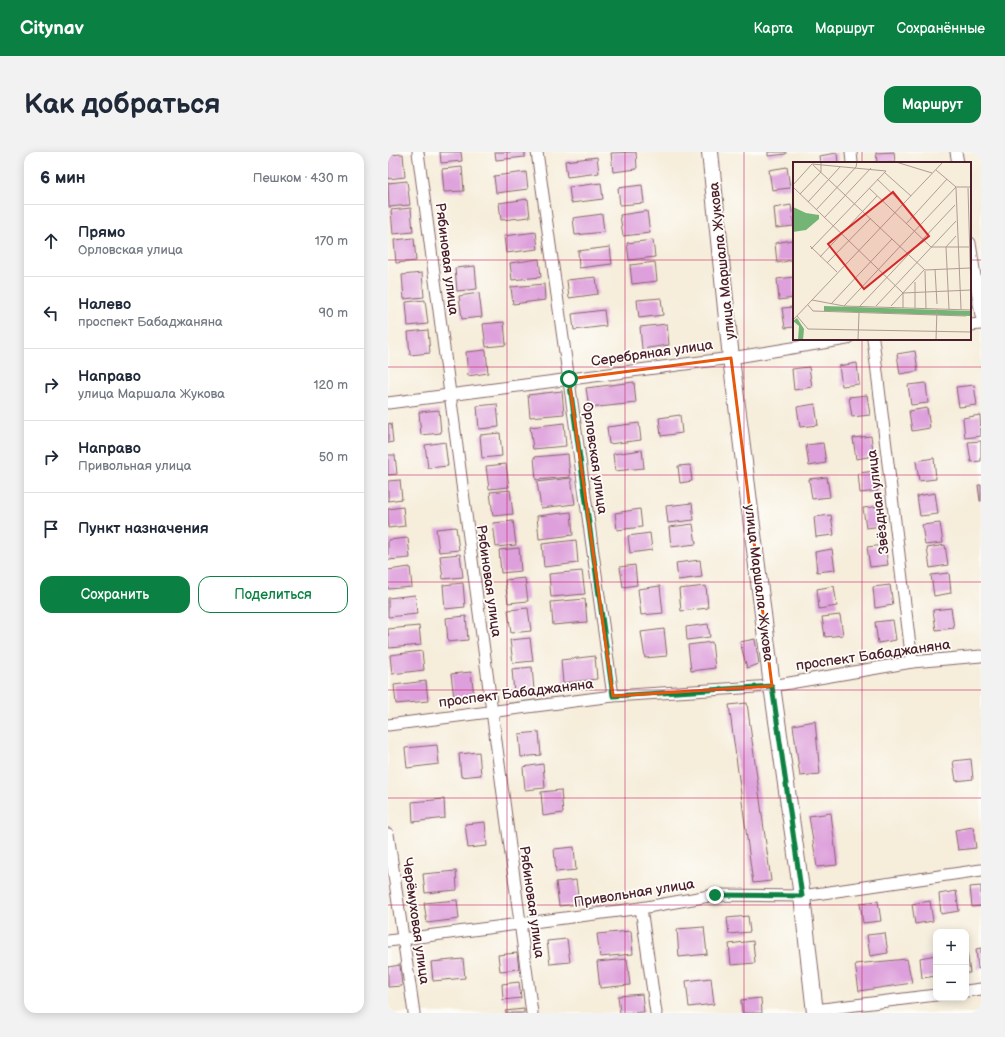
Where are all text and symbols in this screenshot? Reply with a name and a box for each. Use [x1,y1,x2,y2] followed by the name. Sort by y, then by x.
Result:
[20,17,84,40] text: Citynav
[754,20,793,37] text: Карта
[815,20,875,37] text: Маршрут
[897,20,985,37] text: Сохранённые
[884,86,981,123] button: Маршрут
[24,88,221,121] text: Как добраться
[793,162,971,340] inset map
[40,168,86,188] text: 6 мин
[253,170,348,186] text: Пешком · 430 m
[705,181,739,341] street label: улица Маршала Жукова
[432,202,462,317] street label: Рябиновая улица
[78,223,125,242] text: Прямо
[40,230,62,252] icon: ahead
[315,233,348,249] text: 170 m
[78,242,183,258] text: Орловская улица
[78,295,131,314] text: Налево
[40,302,62,324] icon: left
[319,305,348,321] text: 90 m
[78,314,223,330] text: проспект Бабаджаняна
[590,336,715,370] street label: Серебряная улица
[78,367,141,386] text: Направо
[560,370,578,388] route start
[40,374,62,396] icon: right
[313,377,348,393] text: 120 m
[78,386,225,402] text: улица Маршала Жукова
[579,401,611,516] street label: Орловская улица
[78,439,141,458] text: Направо
[40,446,62,468] icon: right
[863,448,893,555] street label: Звёздная улица
[319,449,348,465] text: 50 m
[78,458,191,474] text: Привольная улица
[741,503,777,663] street label: улица Маршала Жукова
[40,518,62,540] icon: arrive
[78,519,209,538] text: Пункт назначения
[473,524,505,639] street label: Рябиновая улица
[40,576,190,613] button: Сохранить
[198,576,348,613] button: Поделиться
[795,636,952,674] street label: проспект Бабаджаняна
[438,675,595,711] street label: проспект Бабаджаняна
[516,845,548,960] street label: Рябиновая улица
[399,857,433,986] street label: Черёмуховая улица
[572,875,696,911] street label: Привольная улица
[706,886,724,904] route end
[933,929,969,1001] map controls
[933,929,969,965] button: +
[933,965,969,1001] button: −

